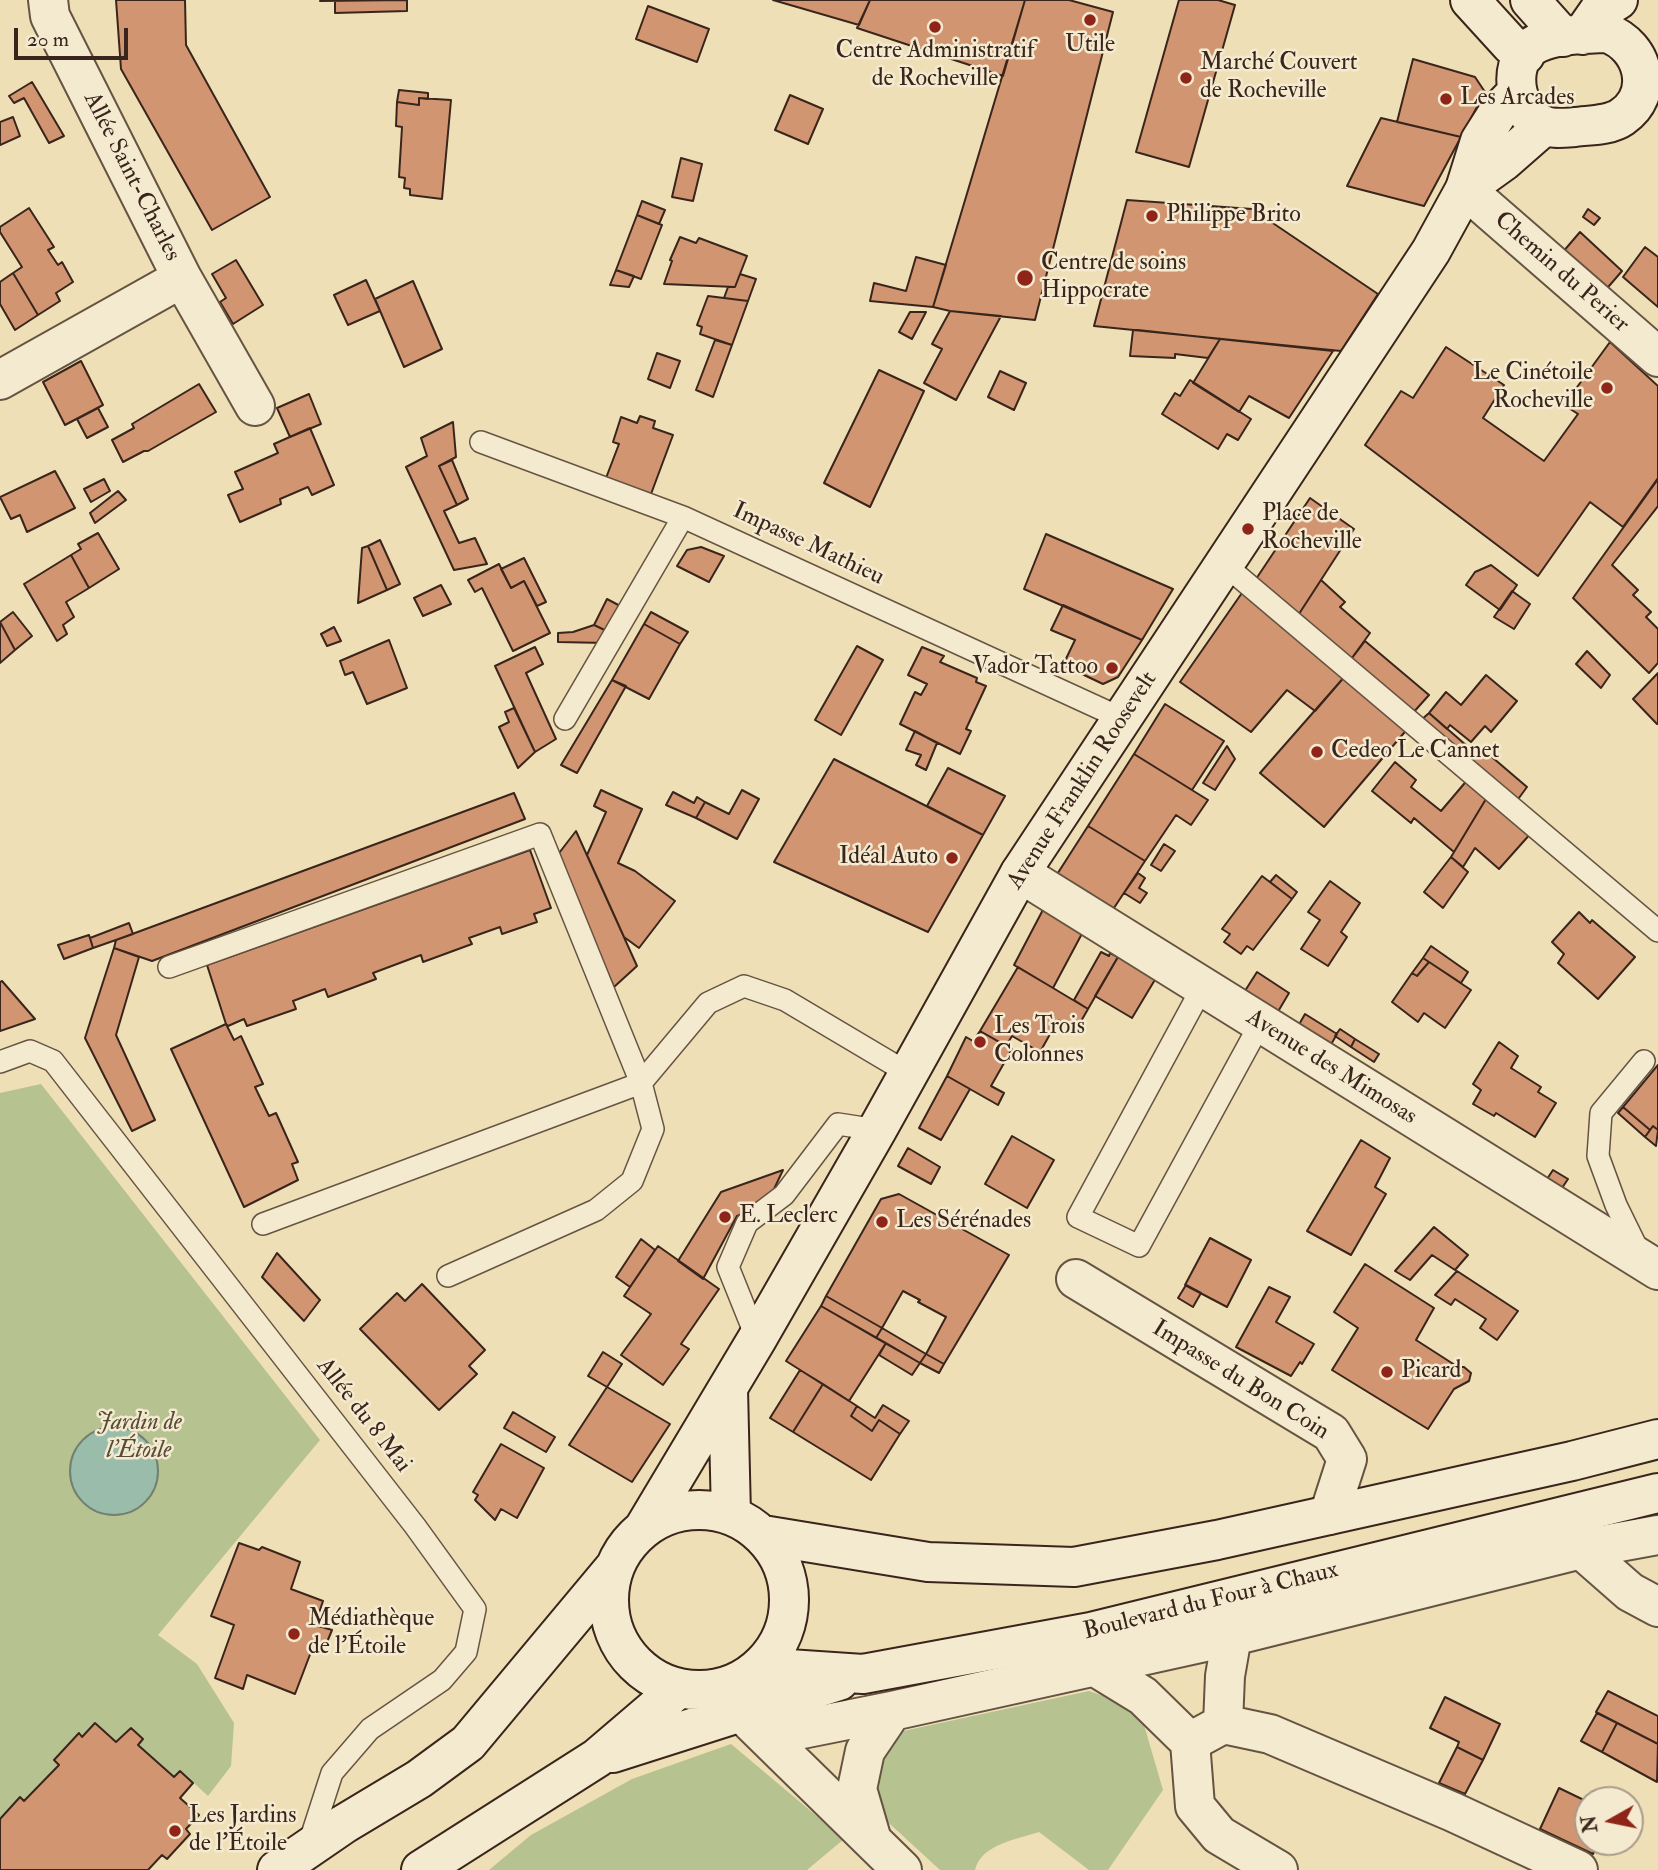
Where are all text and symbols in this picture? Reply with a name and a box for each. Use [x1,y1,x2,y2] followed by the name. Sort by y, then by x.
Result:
[1082,12,1098,28] marker: Utile
[18,14,131,58] scale bar
[927,19,943,35] marker: Centre Administratif de Rocheville
[27,26,69,53] text: 20 m
[1065,32,1115,60] place label: Utile
[835,38,1035,94] place label: Centre Administratif de Rocheville
[1200,50,1358,106] place label: Marché Couvert de Rocheville
[1178,70,1194,86] marker: Marché Couvert de Rocheville
[1460,85,1574,113] place label: Les Arcades
[76,88,186,266] street label: Allée Saint-Charles
[1438,91,1454,107] marker: Les Arcades
[1166,202,1301,230] place label: Philippe Brito
[1488,207,1634,339] street label: Chemin du Perier
[1144,208,1160,224] marker: Philippe Brito
[1041,250,1186,306] place label: Centre de soins Hippocrate
[1015,268,1035,288] marker: Centre de soins Hippocrate
[1473,360,1593,416] place label: Le Cinétoile Rocheville
[1599,380,1615,396] marker: Le Cinétoile Rocheville
[728,497,888,593] street label: Impasse Mathieu
[1262,501,1362,557] place label: Place de Rocheville
[1240,521,1256,537] marker: Place de Rocheville
[972,654,1098,682] place label: Vador Tattoo
[1104,660,1120,676] marker: Vador Tattoo
[1002,667,1164,895] street label: Avenue Franklin Roosevelt
[1331,738,1499,766] place label: Cedeo Le Cannet
[1309,744,1325,760] marker: Cedeo Le Cannet
[839,844,938,872] place label: Idéal Auto
[944,850,960,866] marker: Idéal Auto
[1240,1004,1422,1132] street label: Avenue des Mimosas
[994,1014,1085,1070] place label: Les Trois Colonnes
[972,1034,988,1050] marker: Les Trois Colonnes
[739,1203,838,1231] place label: E. Leclerc
[896,1208,1031,1236] place label: Les Sérénades
[717,1209,733,1225] marker: E. Leclerc
[874,1214,890,1230] marker: Les Sérénades
[1146,1315,1334,1447] street label: Impasse du Bon Coin
[309,1353,417,1479] street label: Allée du 8 Mai
[1401,1358,1461,1386] place label: Picard
[1379,1364,1395,1380] marker: Picard
[96,1410,182,1466] park label: Jardin de l'Étoile
[1081,1556,1341,1648] street label: Boulevard du Four à Chaux
[308,1606,434,1662] place label: Médiathèque de l'Étoile
[286,1626,302,1642] marker: Médiathèque de l'Étoile
[1574,1786,1644,1856] north arrow
[189,1803,296,1859] place label: Les Jardins de l'Étoile
[1577,1814,1603,1834] text: N
[167,1823,183,1839] marker: Les Jardins de l'Étoile

